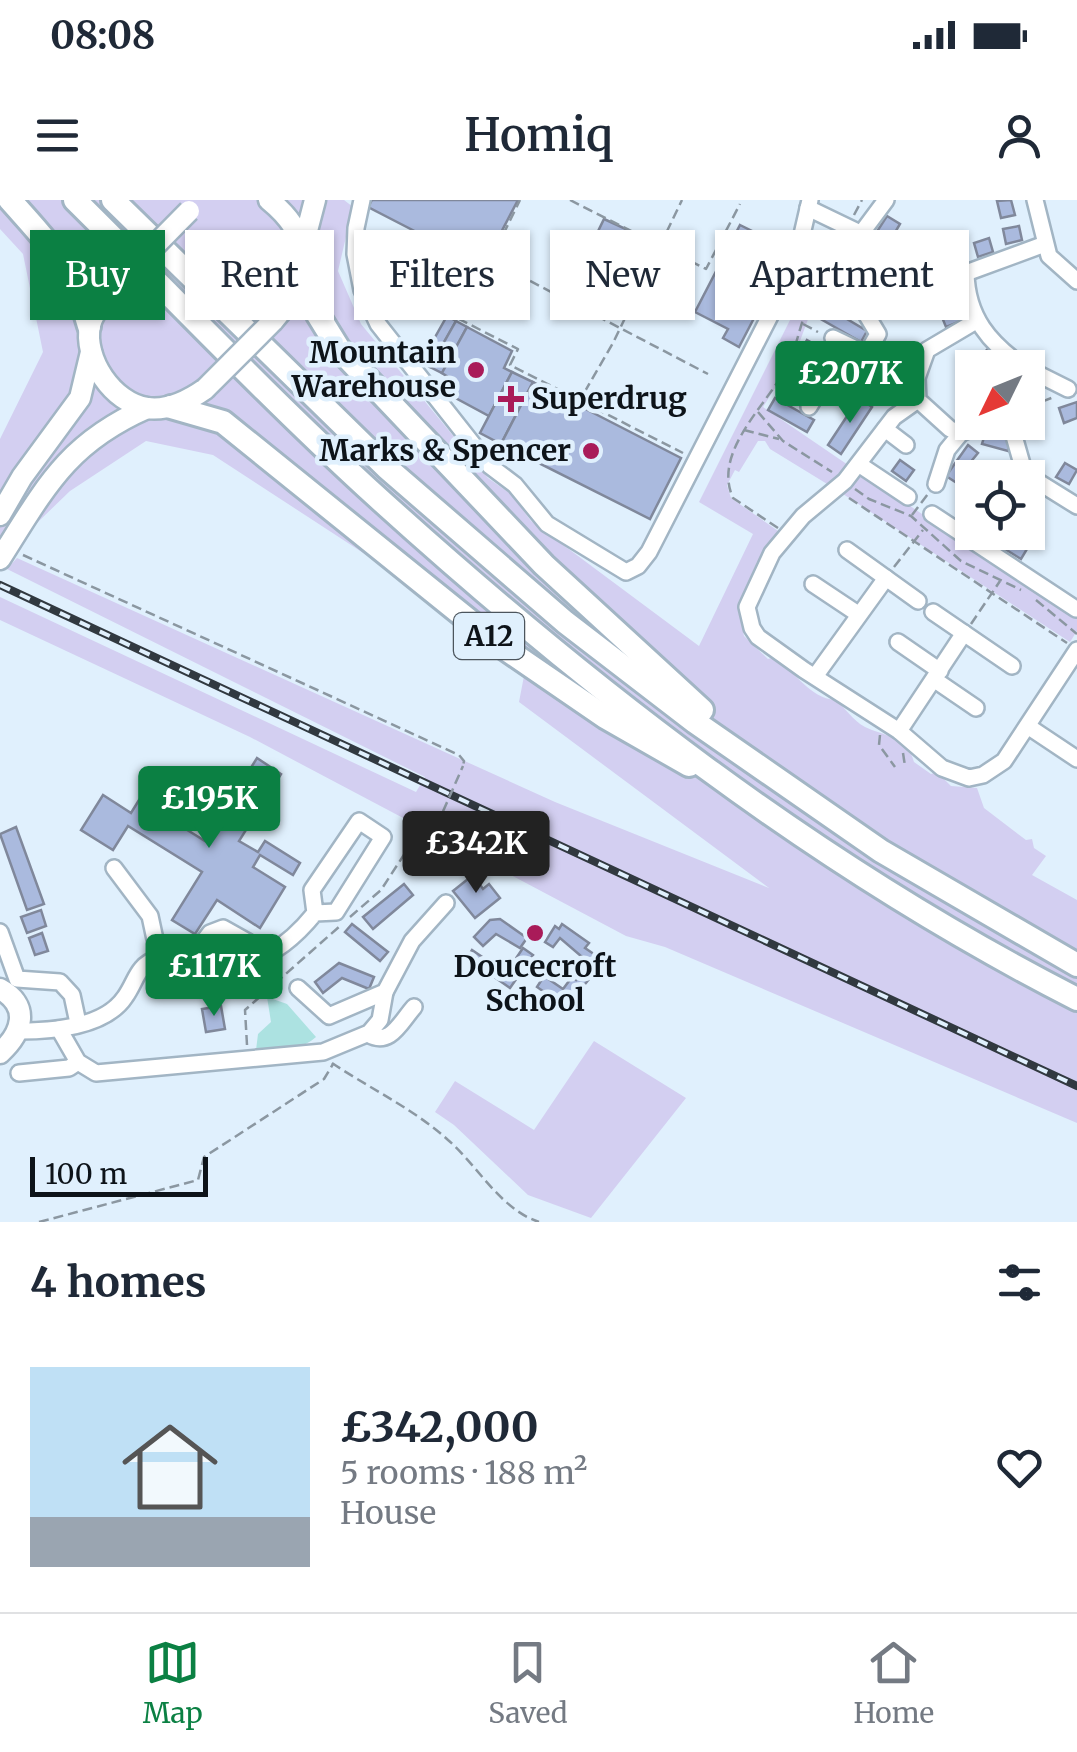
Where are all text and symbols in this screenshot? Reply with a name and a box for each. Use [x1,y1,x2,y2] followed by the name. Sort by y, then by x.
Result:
[50,12,155,59] text: 08:08
[464,107,613,163] text: Homiq
[30,108,85,163] icon: menu
[992,108,1047,163] icon: person
[30,230,165,320] chip: Buy
[185,230,334,320] chip: Rent
[354,230,530,320] chip: Filters
[550,230,695,320] chip: New
[715,230,969,320] chip: Apartment
[291,333,456,405] place label: Mountain Warehouse
[780,341,920,426] pin: £207K
[955,350,1045,440] north arrow
[955,350,1045,550] map controls
[797,353,903,393] text: £207K
[465,359,487,381] marker: Mountain Warehouse
[531,379,687,417] place label: Superdrug
[500,388,522,410] marker: Superdrug
[319,431,571,469] place label: Marks & Spencer
[580,440,602,462] marker: Marks & Spencer
[955,460,1045,550] button: locate
[454,613,524,659] road number: A12
[139,766,279,851] pin: £195K
[160,778,258,818] text: £195K
[406,811,546,896] pin: £342K
[425,823,527,863] text: £342K
[524,922,546,944] marker: Doucecroft School
[144,934,284,1019] pin: £117K
[168,946,260,986] text: £117K
[454,947,616,1019] place label: Doucecroft School
[30,1152,208,1196] scale bar
[45,1156,127,1192] text: 100 m
[992,1255,1047,1310] icon: filters
[30,1256,207,1308] text: 4 homes
[340,1401,539,1453] text: £342,000
[110,1407,230,1527] icon: home
[992,1440,1047,1495] icon: heart
[340,1453,587,1493] text: 5 rooms · 188 m²
[340,1493,436,1533] text: House
[143,1635,203,1731] tab: Map
[488,1635,568,1731] tab: Saved
[853,1635,934,1731] tab: Home

